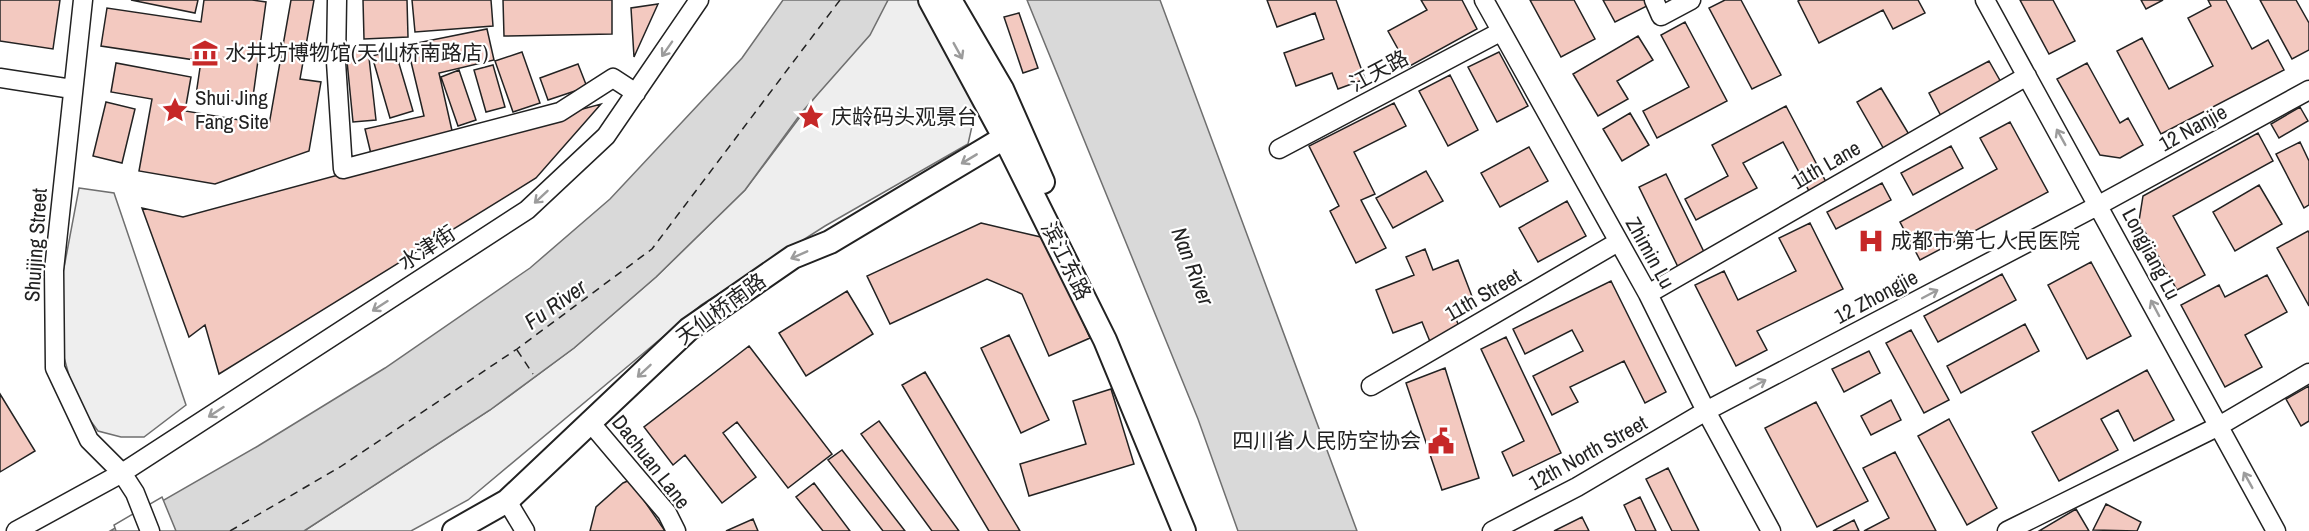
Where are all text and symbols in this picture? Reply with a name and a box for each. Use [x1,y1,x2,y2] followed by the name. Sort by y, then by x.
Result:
[190,38,220,68] museum icon: 水井坊博物馆(天仙桥南路店)
[225,38,488,67] place label: 水井坊博物馆(天仙桥南路店)
[661,40,673,57] one-way arrow
[952,42,964,59] one-way arrow
[1344,43,1413,98] street label: 江天路
[195,83,269,136] place label: Shui Jing Fang Site
[160,95,190,125] place icon: Shui Jing Fang Site
[2153,97,2232,158] street label: 12 Nanjie
[796,102,826,132] place icon: 庆龄码头观景台
[831,102,978,131] place label: 庆龄码头观景台
[2055,129,2067,146] one-way arrow
[1786,133,1866,196] street label: 11th Lane
[961,153,978,165] one-way arrow
[17,187,54,303] street label: Shuijing Street
[534,190,549,204] one-way arrow
[2115,203,2188,305] street label: Longjiang Lu
[1619,212,1682,294] street label: Zhimin Lu
[1034,217,1098,305] street label: 滨江东路
[392,218,461,277] street label: 水津街
[1164,223,1222,310] water label: Nan River
[1856,226,1886,256] hospital icon: 成都市第七人民医院
[1891,226,2080,255] place label: 成都市第七人民医院
[791,249,809,261] one-way arrow
[1440,261,1526,328] street label: 11th Street
[1829,262,1923,331] street label: 12 Zhongjie
[670,266,772,351] street label: 天仙桥南路
[518,271,593,336] water label: Fu River
[1921,288,1939,299] one-way arrow
[372,300,389,312] one-way arrow
[2149,300,2161,317] one-way arrow
[636,364,651,378] one-way arrow
[1748,378,1766,389] one-way arrow
[208,406,225,418] one-way arrow
[1523,408,1652,497] street label: 12th North Street
[605,409,697,515] street label: Dachuan Lane
[1232,426,1421,455] place label: 四川省人民防空协会
[1426,426,1456,456] public building icon: 四川省人民防空协会
[2242,471,2253,489] one-way arrow

